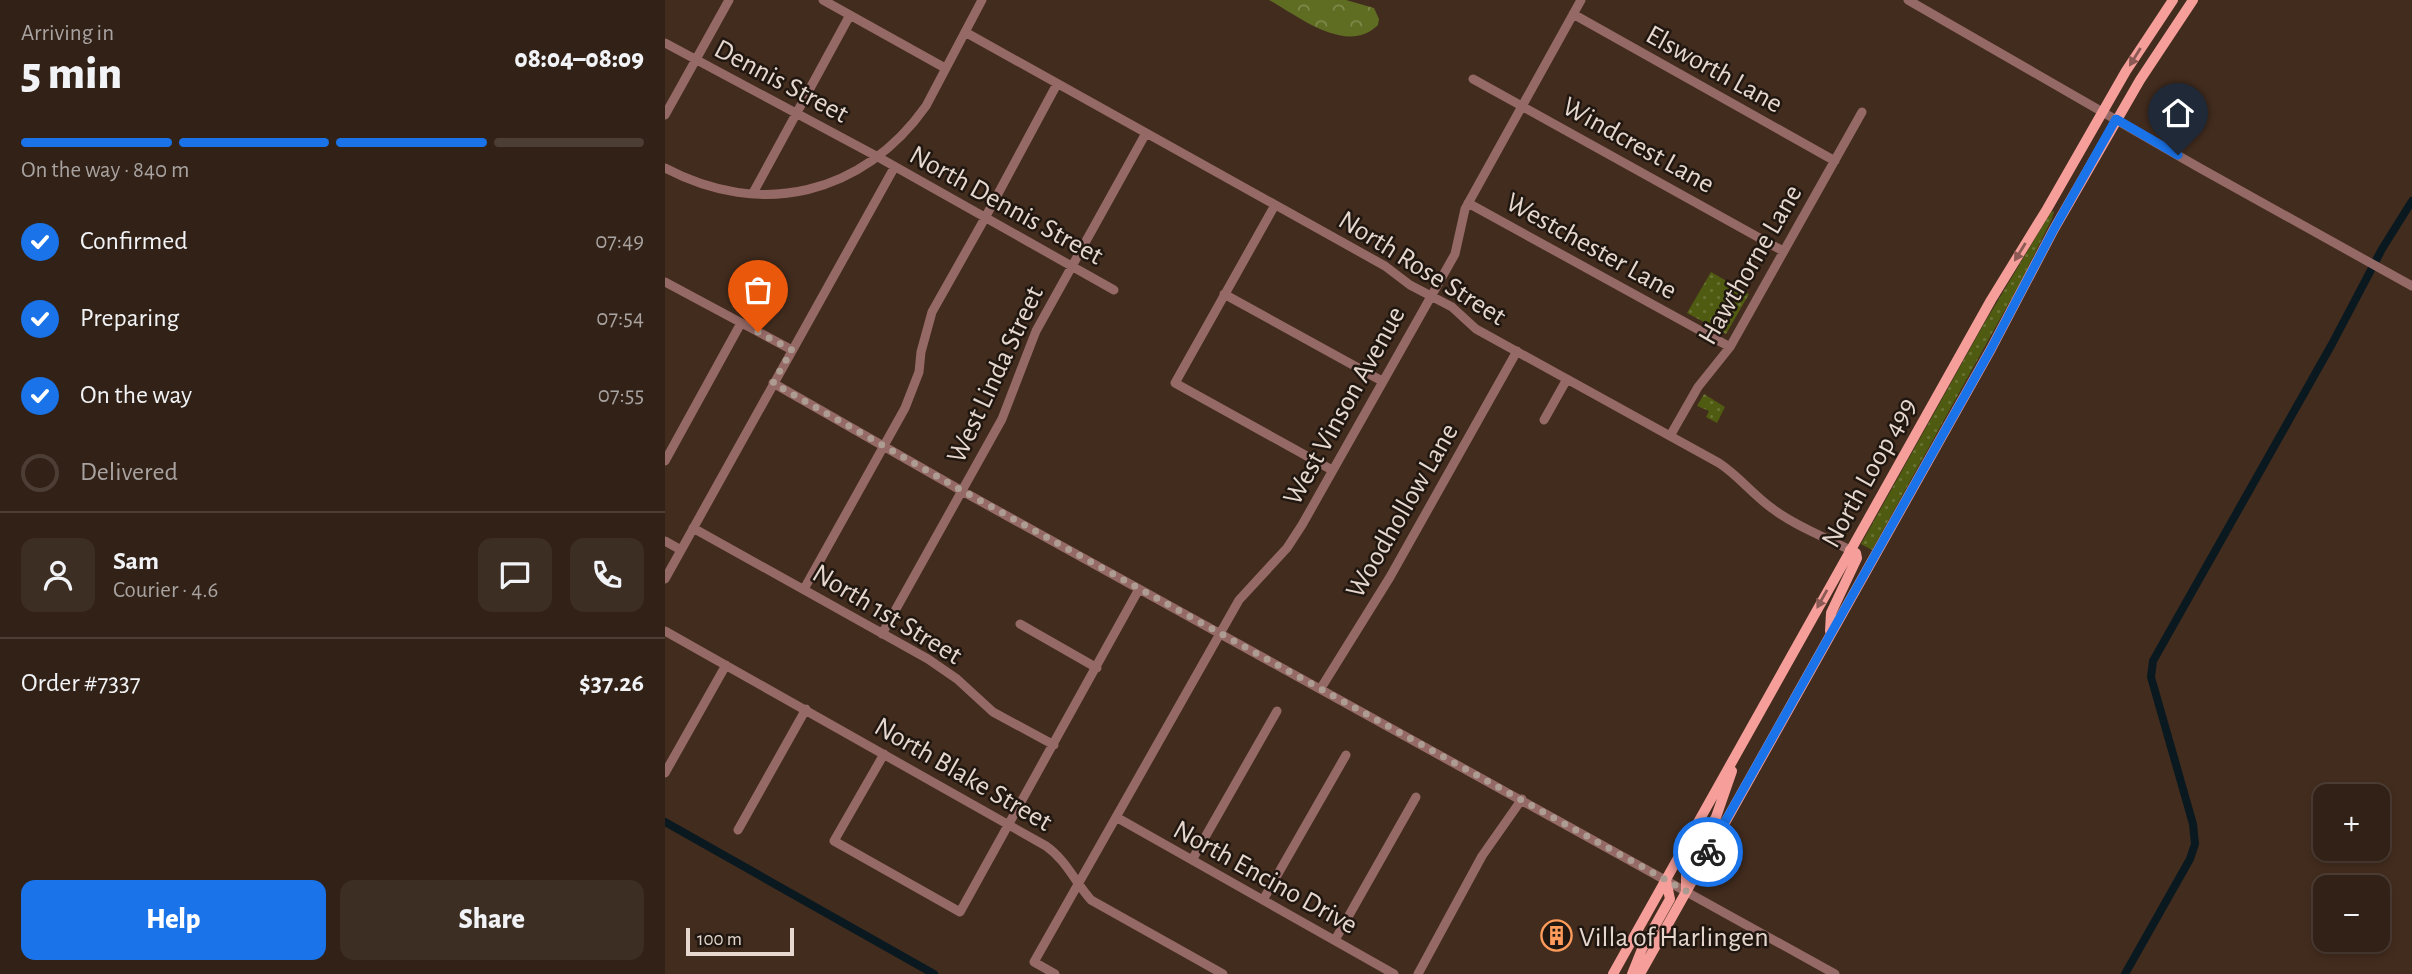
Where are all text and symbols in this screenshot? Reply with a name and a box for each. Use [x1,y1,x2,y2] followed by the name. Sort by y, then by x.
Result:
[1641,21,1787,119] street label: Elsworth Lane
[21,22,114,45] text: Arriving in
[709,35,853,129] street label: Dennis Street
[514,46,644,72] text: 08:04–08:09
[2129,47,2142,66] one-way arrow
[21,51,122,97] text: 5 min
[2148,83,2208,155] pin
[1557,93,1719,199] street label: Windcrest Lane
[2159,94,2197,132] icon: home
[905,141,1108,270] street label: North Dennis Street
[21,159,189,182] text: On the way · 840 m
[1694,180,1808,350] street label: Hawthorne Lane
[1501,188,1681,305] street label: Westchester Lane
[1333,206,1511,331] street label: North Rose Street
[21,223,59,261] icon: check
[80,228,188,254] text: Confirmed
[595,230,644,253] text: 07:49
[2013,243,2026,262] one-way arrow
[728,260,788,332] pin
[739,271,777,309] icon: bag
[943,282,1049,468] street label: West Linda Street
[21,300,59,338] icon: check
[1279,302,1411,510] street label: West Vinson Avenue
[80,305,179,331] text: Preparing
[596,307,644,330] text: 07:54
[21,377,59,415] icon: check
[80,382,192,408] text: On the way
[598,384,644,407] text: 07:55
[1817,393,1922,553] street label: North Loop 499
[1342,419,1464,603] street label: Woodhollow Lane
[80,459,178,485] text: Delivered
[21,538,95,612] button: person
[478,538,552,612] button: chat
[570,538,644,612] button: phone
[113,548,159,574] text: Sam
[807,559,967,670] street label: North 1st Street
[113,579,218,602] text: Courier · 4.6
[1816,589,1828,609] one-way arrow
[21,670,141,696] text: Order #7337
[579,670,644,696] text: $37.26
[869,713,1057,837] street label: North Blake Street
[2313,784,2390,952] map controls
[2313,784,2390,861] button: +
[1168,816,1362,940] street label: North Encino Drive
[1673,817,1743,887] courier
[1689,833,1727,871] icon: bike
[2313,875,2390,952] button: −
[21,880,326,960] button: Help
[340,880,644,960] button: Share
[1539,919,1573,953] building icon: Villa of Harlingen
[1579,924,1769,952] place label: Villa of Harlingen
[686,925,795,957] scale bar
[697,930,742,949] text: 100 m

